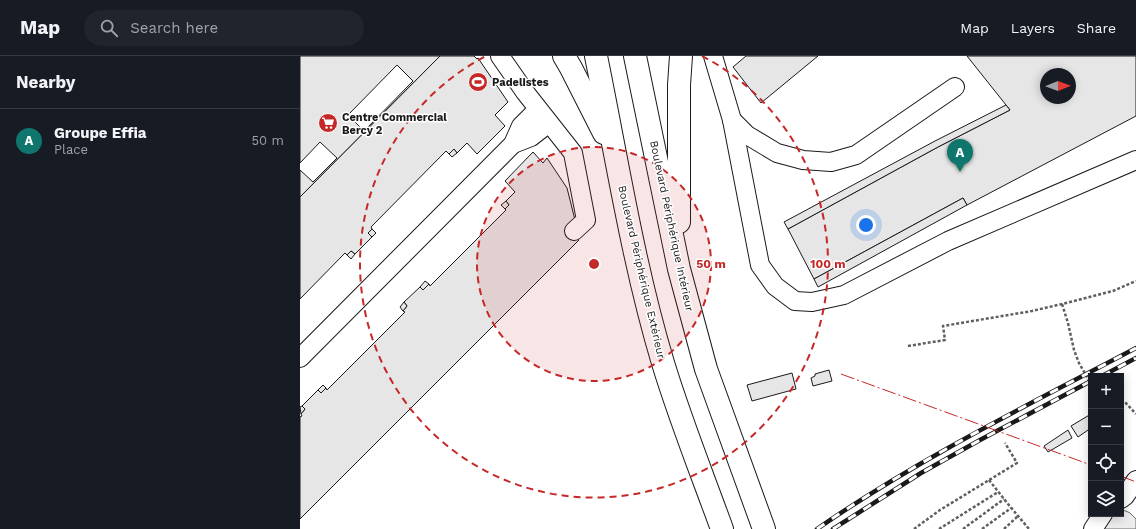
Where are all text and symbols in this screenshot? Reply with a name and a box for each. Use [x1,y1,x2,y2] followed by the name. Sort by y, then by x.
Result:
[84,10,364,46] search box
[20,16,60,39] text: Map
[98,17,120,39] icon: search
[130,19,218,37] text: Search here
[960,20,989,36] text: Map
[1011,20,1055,36] text: Layers
[1077,20,1116,36] text: Share
[1040,68,1076,104] north arrow
[467,71,489,93] sports icon: Padelistes
[16,72,75,92] text: Nearby
[492,76,549,89] place label: Padelistes
[342,111,447,137] place label: Centre Commercial Bercy 2
[317,112,339,134] supermarket icon: Centre Commercial Bercy 2
[54,124,147,142] text: Groupe Effia
[25,133,33,148] text: A
[252,133,284,148] text: 50 m
[647,139,696,313] street label: Boulevard Périphérique Intérieur
[947,139,973,172] pin: A
[54,142,88,157] text: Place
[615,184,668,360] street label: Boulevard Périphérique Extérieur
[856,215,876,235] your location
[587,257,601,271] centre of rings
[696,257,726,271] text: 50 m
[810,257,846,271] text: 100 m
[1088,373,1124,517] map controls
[1088,373,1124,409] button: +
[1088,409,1124,445] button: −
[1088,445,1124,481] button: locate
[1088,481,1124,517] button: layers

